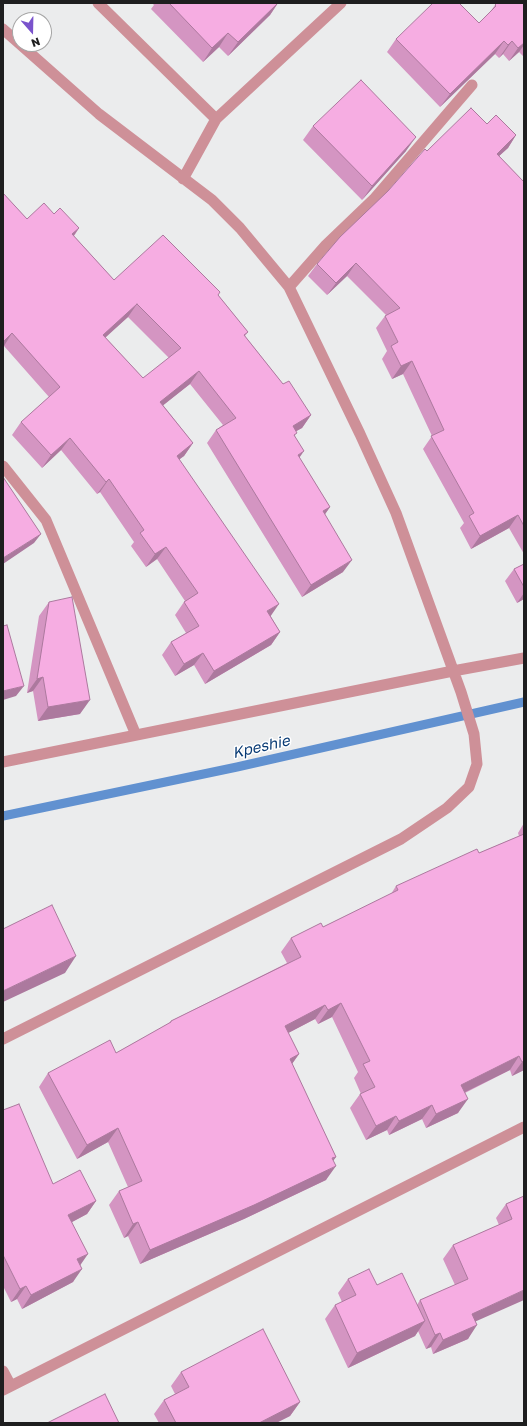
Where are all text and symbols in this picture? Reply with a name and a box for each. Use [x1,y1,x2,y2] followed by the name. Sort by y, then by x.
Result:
[12,12,52,52] north arrow
[30,35,42,50] text: N
[231,732,291,762] water label: Kpeshie

